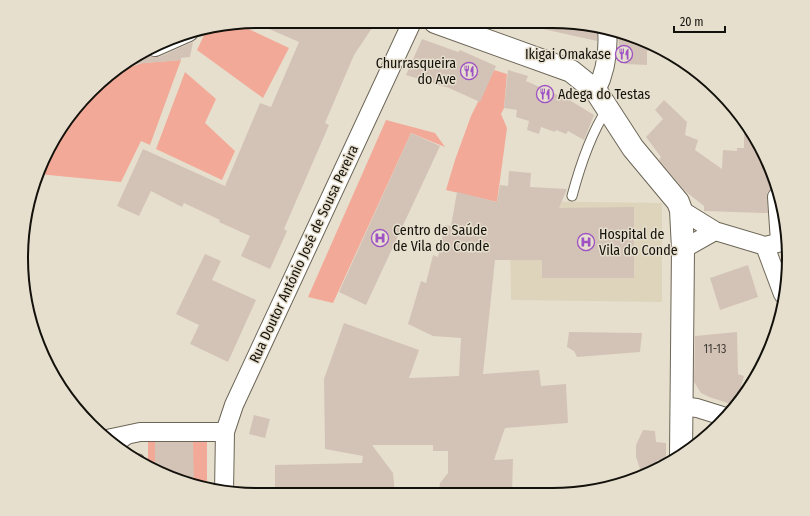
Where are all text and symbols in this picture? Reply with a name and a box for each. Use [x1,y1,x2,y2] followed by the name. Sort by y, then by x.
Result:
[674,8,725,34] scale bar
[680,15,704,29] text: 20 m
[614,44,634,64] restaurant icon: Ikigai Omakase
[525,46,611,63] place label: Ikigai Omakase
[376,55,456,88] place label: Churrasqueira do Ave
[459,61,479,81] restaurant icon: Churrasqueira do Ave
[535,84,555,104] restaurant icon: Adega do Testas
[558,86,650,103] place label: Adega do Testas
[246,142,362,366] street label: Rua Doutor António José de Sousa Pereira
[393,222,489,255] place label: Centro de Saúde de Vila do Conde
[599,226,678,259] place label: Hospital de Vila do Conde
[370,228,390,248] hospital icon: Centro de Saúde de Vila do Conde
[576,232,596,252] hospital icon: Hospital de Vila do Conde
[704,342,726,356] house number: 11-13

